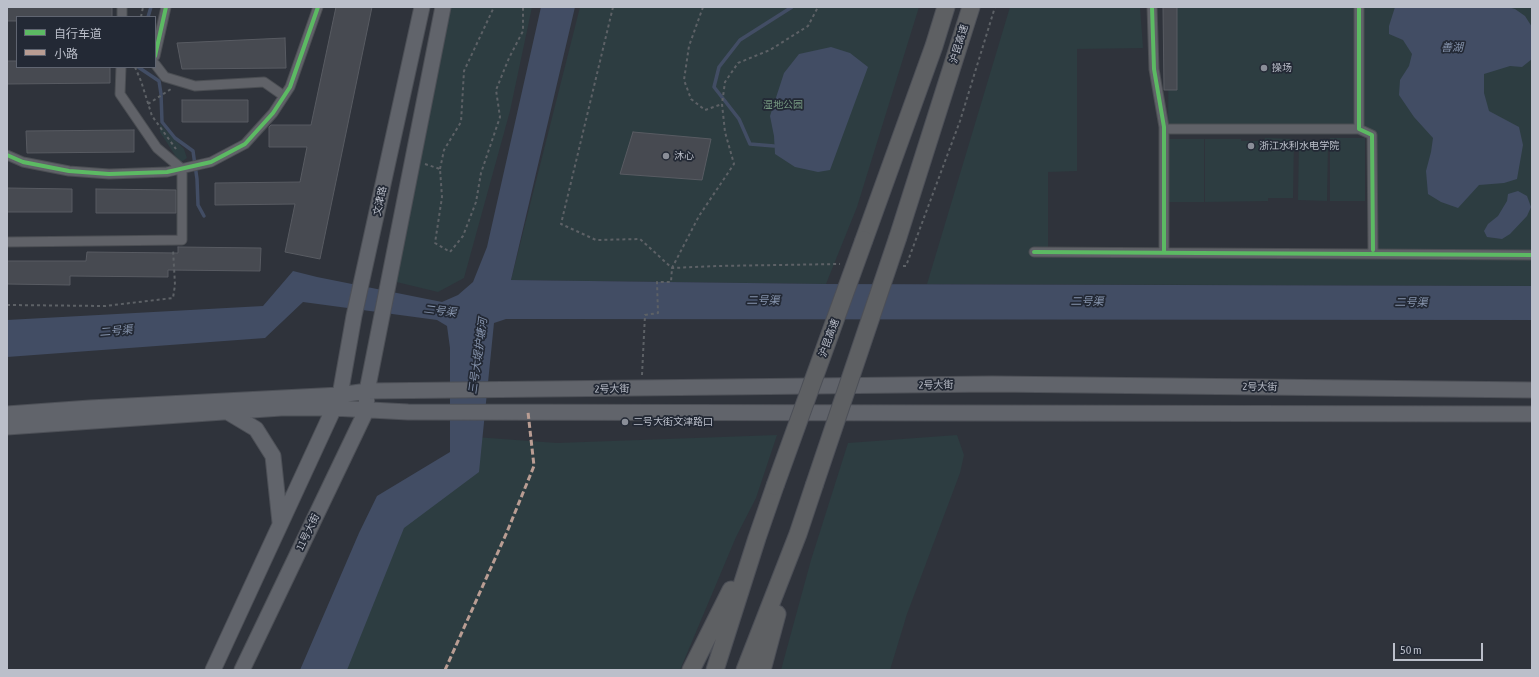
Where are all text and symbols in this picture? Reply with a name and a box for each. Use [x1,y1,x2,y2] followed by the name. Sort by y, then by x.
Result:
[16,16,156,68] legend
[947,23,971,65] street label: 沪昆高速
[54,27,102,41] text: 自行车道
[1441,41,1463,55] water label: 善湖
[54,47,78,61] text: 小路
[1272,62,1292,74] place label: 操场
[1259,63,1269,73] marker: 操场
[763,99,803,111] park label: 湿地公园
[1259,140,1339,152] place label: 浙江水利水电学院
[1246,141,1256,151] marker: 浙江水利水电学院
[674,150,694,162] place label: 沐心
[661,151,671,161] marker: 沐心
[371,185,389,217] street label: 文津路
[747,294,779,308] water label: 二号渠
[1071,295,1103,309] water label: 二号渠
[1395,296,1427,310] water label: 二号渠
[423,302,457,320] water label: 二号渠
[466,317,490,395] water label: 三号大堤护塘河
[817,317,841,359] street label: 沪昆高速
[99,323,133,339] water label: 二号渠
[919,379,953,391] street label: 2号大街
[1243,381,1277,393] street label: 2号大街
[595,383,629,395] street label: 2号大街
[633,416,713,428] place label: 二号大街文津路口
[620,417,630,427] marker: 二号大街文津路口
[294,512,322,552] street label: 11号大街
[1395,635,1485,661] scale bar
[1400,643,1422,657] text: 50 m

